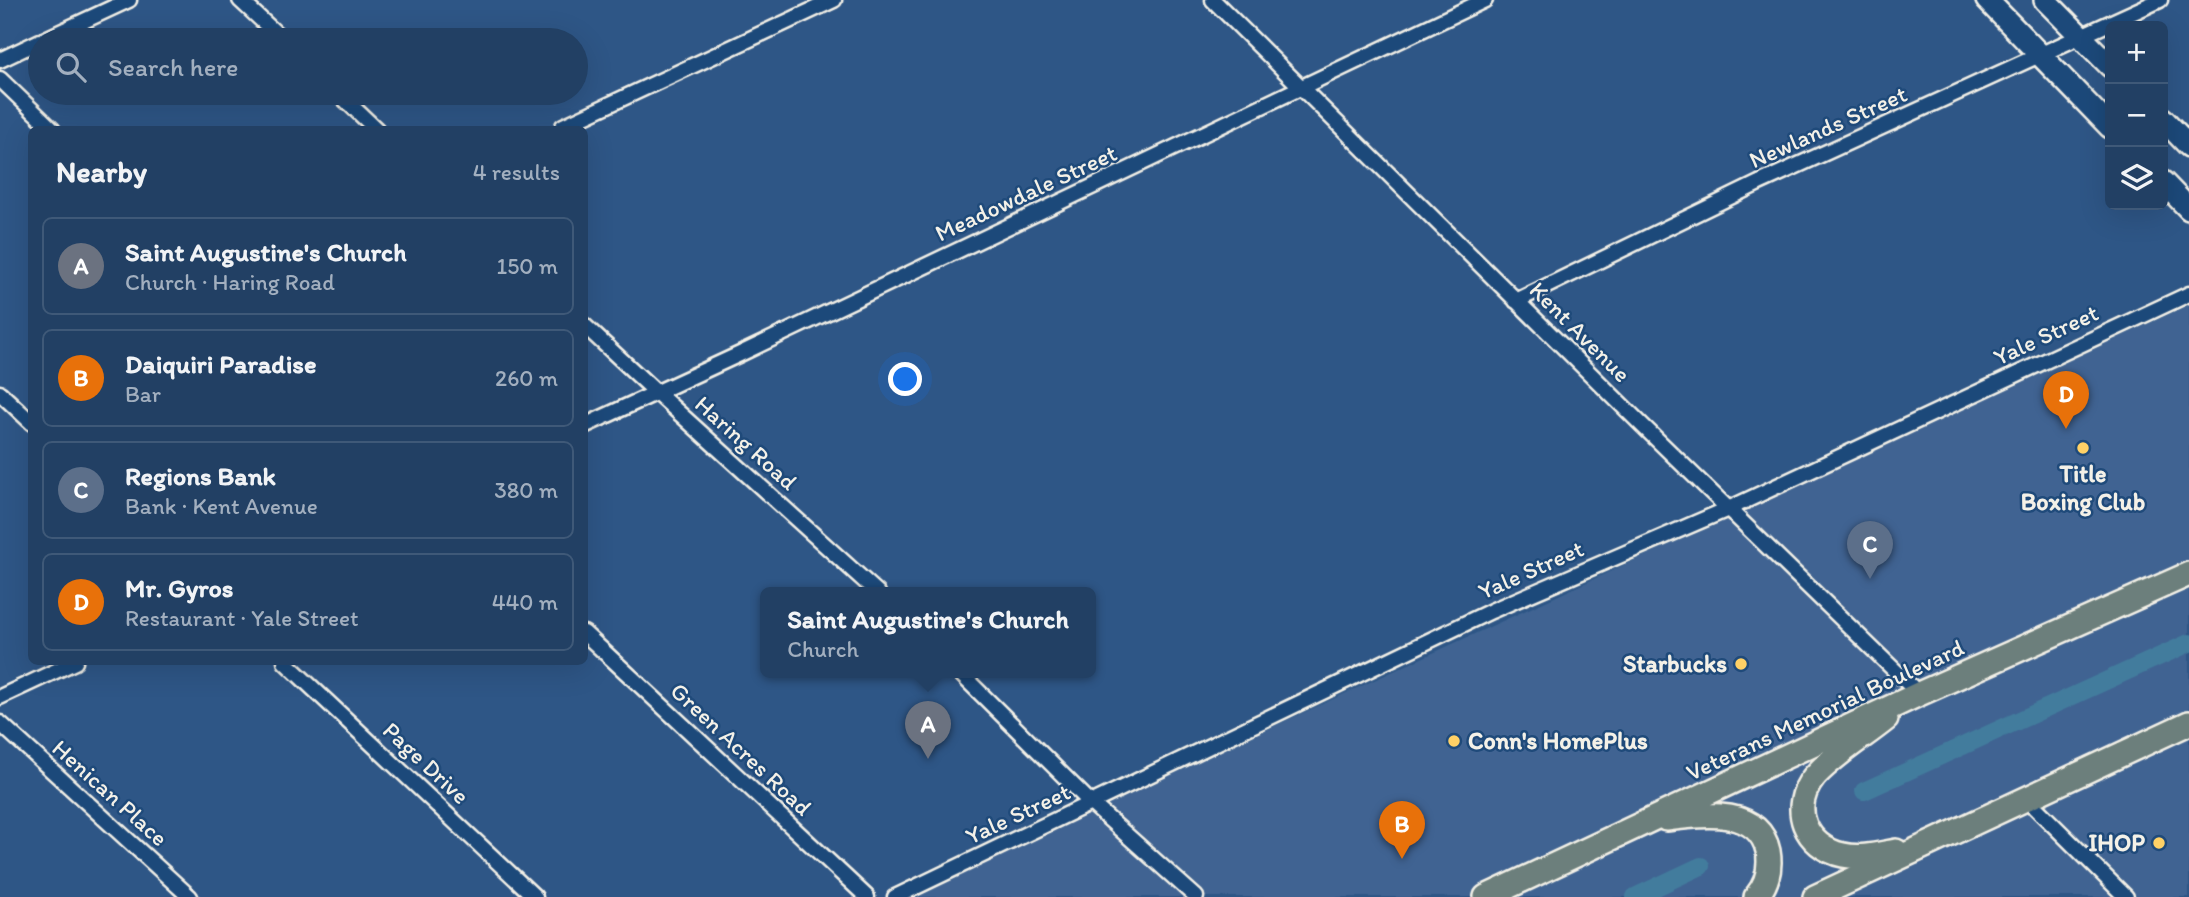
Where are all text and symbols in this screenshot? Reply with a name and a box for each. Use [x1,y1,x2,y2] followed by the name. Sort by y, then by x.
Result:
[2105,21,2168,210] map controls
[2105,21,2168,84] button: +
[28,28,588,105] search box
[52,48,90,86] icon: search
[108,51,238,83] text: Search here
[1745,79,1911,174] street label: Newlands Street
[2105,84,2168,147] button: −
[930,138,1121,247] street label: Meadowdale Street
[2105,147,2168,210] button: layers
[56,153,147,190] text: Nearby
[473,158,560,186] text: 4 results
[125,236,407,268] text: Saint Augustine's Church
[74,252,88,280] text: A
[497,252,558,280] text: 150 m
[125,268,335,296] text: Church · Haring Road
[1524,275,1637,388] street label: Kent Avenue
[1989,298,2103,371] street label: Yale Street
[125,348,316,380] text: Daiquiri Paradise
[888,362,922,396] your location
[74,364,88,392] text: B
[495,364,558,392] text: 260 m
[2043,371,2089,429] pin: D
[125,380,161,408] text: Bar
[689,389,803,496] street label: Haring Road
[2075,440,2091,456] marker: Title Boxing Club
[2021,459,2145,517] place label: Title Boxing Club
[125,460,276,492] text: Regions Bank
[74,476,88,504] text: C
[494,476,558,504] text: 380 m
[125,492,318,520] text: Bank · Kent Avenue
[1847,521,1893,579] pin: C
[1474,533,1588,606] street label: Yale Street
[125,572,233,604] text: Mr. Gyros
[760,587,1096,678] popup
[73,588,89,616] text: D
[492,588,558,616] text: 440 m
[787,603,1069,635] text: Saint Augustine's Church
[125,604,359,632] text: Restaurant · Yale Street
[1681,632,1968,787] street label: Veterans Memorial Boulevard
[787,635,859,663] text: Church
[1623,649,1727,678] place label: Starbucks
[1733,656,1749,672] marker: Starbucks
[665,676,818,821] street label: Green Acres Road
[905,701,951,759] pin: A
[377,715,476,810] street label: Page Drive
[1468,726,1648,755] place label: Conn's HomePlus
[47,733,174,852] street label: Henican Place
[1446,733,1462,749] marker: Conn's HomePlus
[961,777,1075,850] street label: Yale Street
[1379,801,1425,859] pin: B
[2088,828,2145,857] place label: IHOP
[2151,835,2167,851] marker: IHOP

